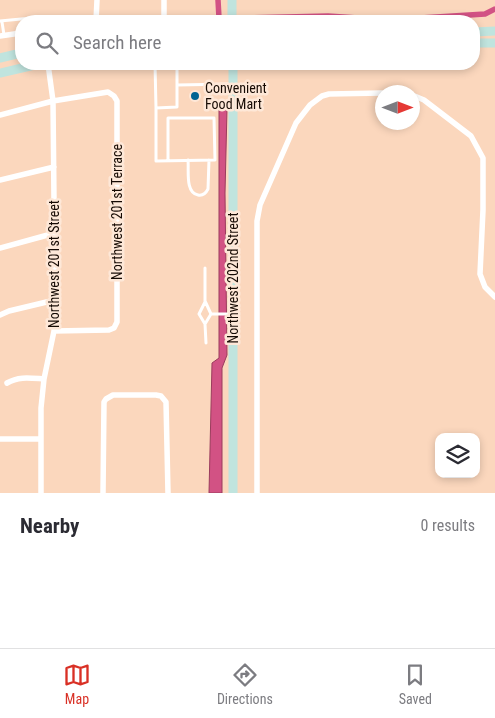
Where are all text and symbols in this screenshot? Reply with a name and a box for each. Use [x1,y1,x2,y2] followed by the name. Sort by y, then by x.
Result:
[15,15,480,70] search box
[33,29,61,57] icon: search
[73,31,161,54] text: Search here
[205,80,267,112] place label: Convenient Food Mart
[375,85,420,130] north arrow
[189,90,201,102] marker: Convenient Food Mart
[109,144,125,280] street label: Northwest 201st Terrace
[46,200,62,328] street label: Northwest 201st Street
[225,212,241,344] street label: Northwest 202nd Street
[435,433,480,478] map controls
[435,433,480,478] button: layers
[20,514,79,538] text: Nearby
[420,516,475,535] text: 0 results
[63,661,91,707] tab: Map
[217,661,273,707] tab: Directions
[399,661,432,707] tab: Saved

